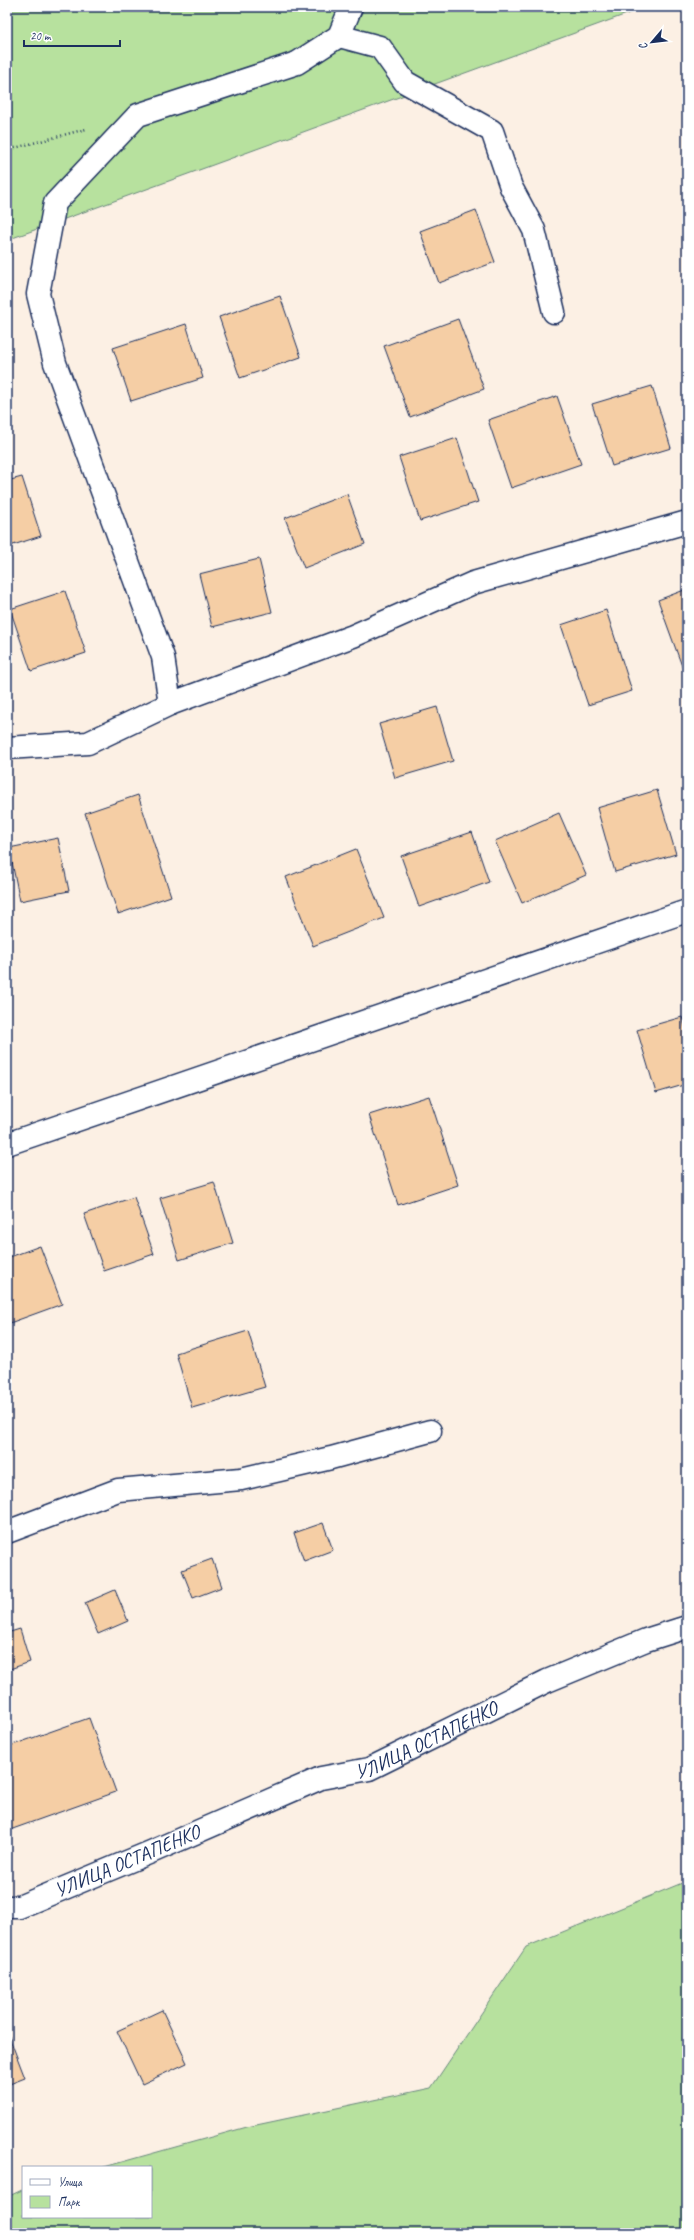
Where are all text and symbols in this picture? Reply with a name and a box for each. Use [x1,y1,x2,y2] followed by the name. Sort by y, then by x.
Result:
[24,22,120,48] scale bar
[632,22,672,62] north arrow
[30,28,52,44] text: 20 m
[635,40,651,52] text: С
[353,1694,503,1784] street label: УЛИЦА ОСТАПЕНКО
[51,1818,205,1903] street label: УЛИЦА ОСТАПЕНКО
[22,2166,152,2218] legend
[58,2174,83,2190] text: Улица
[58,2194,81,2210] text: Парк

